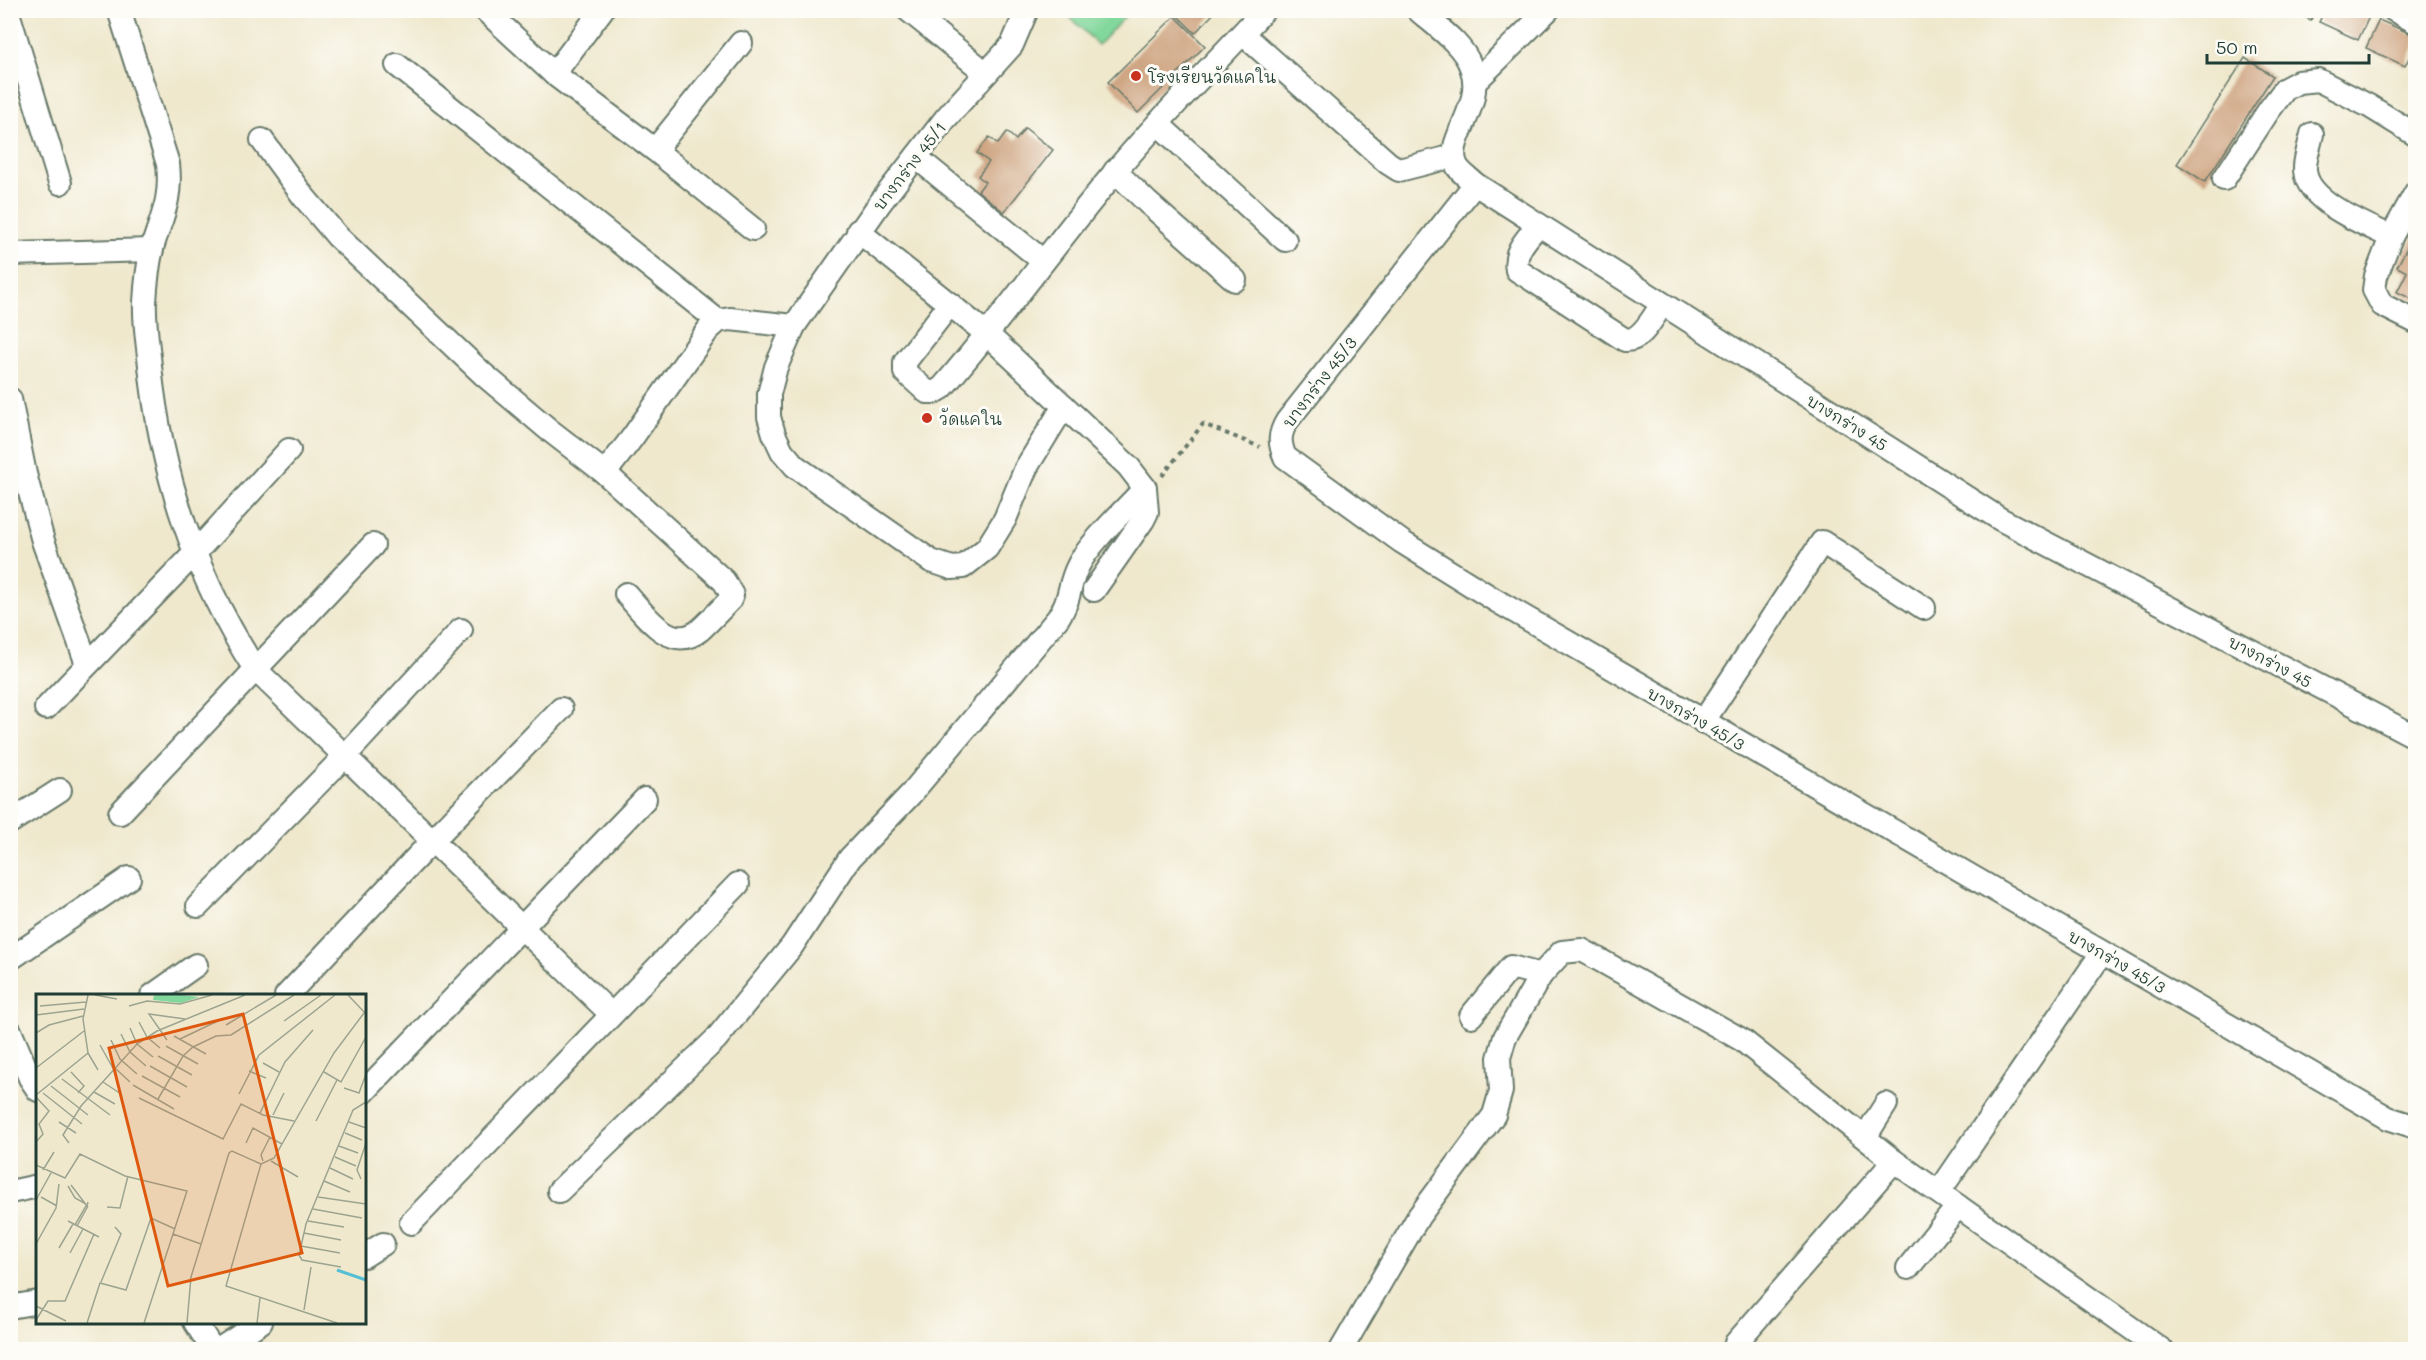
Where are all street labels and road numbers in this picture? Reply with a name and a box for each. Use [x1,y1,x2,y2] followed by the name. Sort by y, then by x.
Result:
[868,117,950,215] street label: บางกร่าง 45/1
[1277,332,1361,432] street label: บางกร่าง 45/3
[1803,389,1891,455] street label: บางกร่าง 45
[2225,630,2315,692] street label: บางกร่าง 45
[1643,682,1749,754] street label: บางกร่าง 45/3
[2064,925,2170,997] street label: บางกร่าง 45/3

